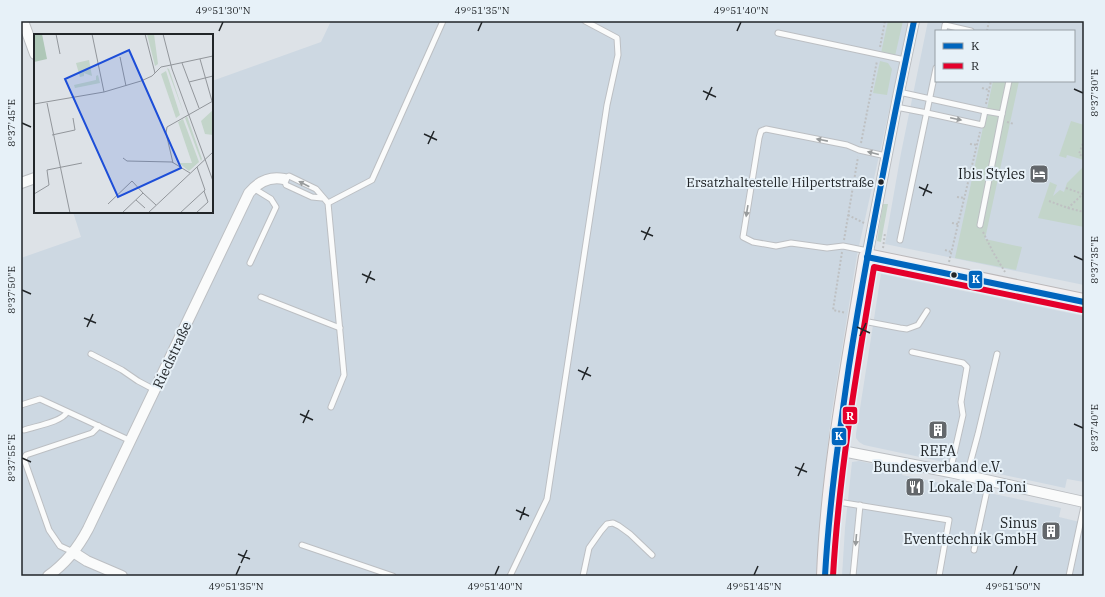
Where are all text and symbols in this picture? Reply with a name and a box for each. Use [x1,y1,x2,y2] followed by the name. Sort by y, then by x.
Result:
[196,4,251,17] text: 49°51'30"N
[455,4,510,17] text: 49°51'35"N
[714,4,769,17] text: 49°51'40"N
[935,30,1075,82] legend
[34,34,213,213] inset map
[971,38,980,53] text: K
[971,58,979,73] text: R
[1088,69,1101,117] text: 8°37'30"E
[5,99,18,147] text: 8°37'45"E
[950,116,962,122] one-way arrow
[816,137,828,143] one-way arrow
[867,150,879,156] one-way arrow
[1028,163,1050,185] hotel icon: Ibis Styles
[958,165,1025,183] place label: Ibis Styles
[686,174,874,191] place label: Ersatzhaltestelle Hilpertstraße
[876,177,886,187] marker: Ersatzhaltestelle Hilpertstraße
[298,180,310,187] one-way arrow
[744,205,750,218] one-way arrow
[1088,236,1101,284] text: 8°37'35"E
[5,266,18,314] text: 8°37'50"E
[949,270,959,280] unlabelled marker
[968,270,983,289] line badge: K
[972,272,981,286] text: K
[149,319,195,391] street label: Riedstraße
[1088,404,1101,452] text: 8°37'40"E
[842,406,858,425] line badge: R
[846,409,854,423] text: R
[927,419,949,441] building icon: REFA Bundesverband e.V.
[831,427,847,446] line badge: K
[835,429,844,443] text: K
[5,434,18,482] text: 8°37'55"E
[873,442,1003,476] place label: REFA Bundesverband e.V.
[904,476,926,498] restaurant icon: Lokale Da Toni
[929,478,1027,496] place label: Lokale Da Toni
[903,514,1037,548] place label: Sinus Eventtechnik GmbH
[1040,520,1062,542] building icon: Sinus Eventtechnik GmbH
[853,534,860,546] one-way arrow
[209,580,264,593] text: 49°51'35"N
[468,580,523,593] text: 49°51'40"N
[727,580,782,593] text: 49°51'45"N
[986,580,1041,593] text: 49°51'50"N

